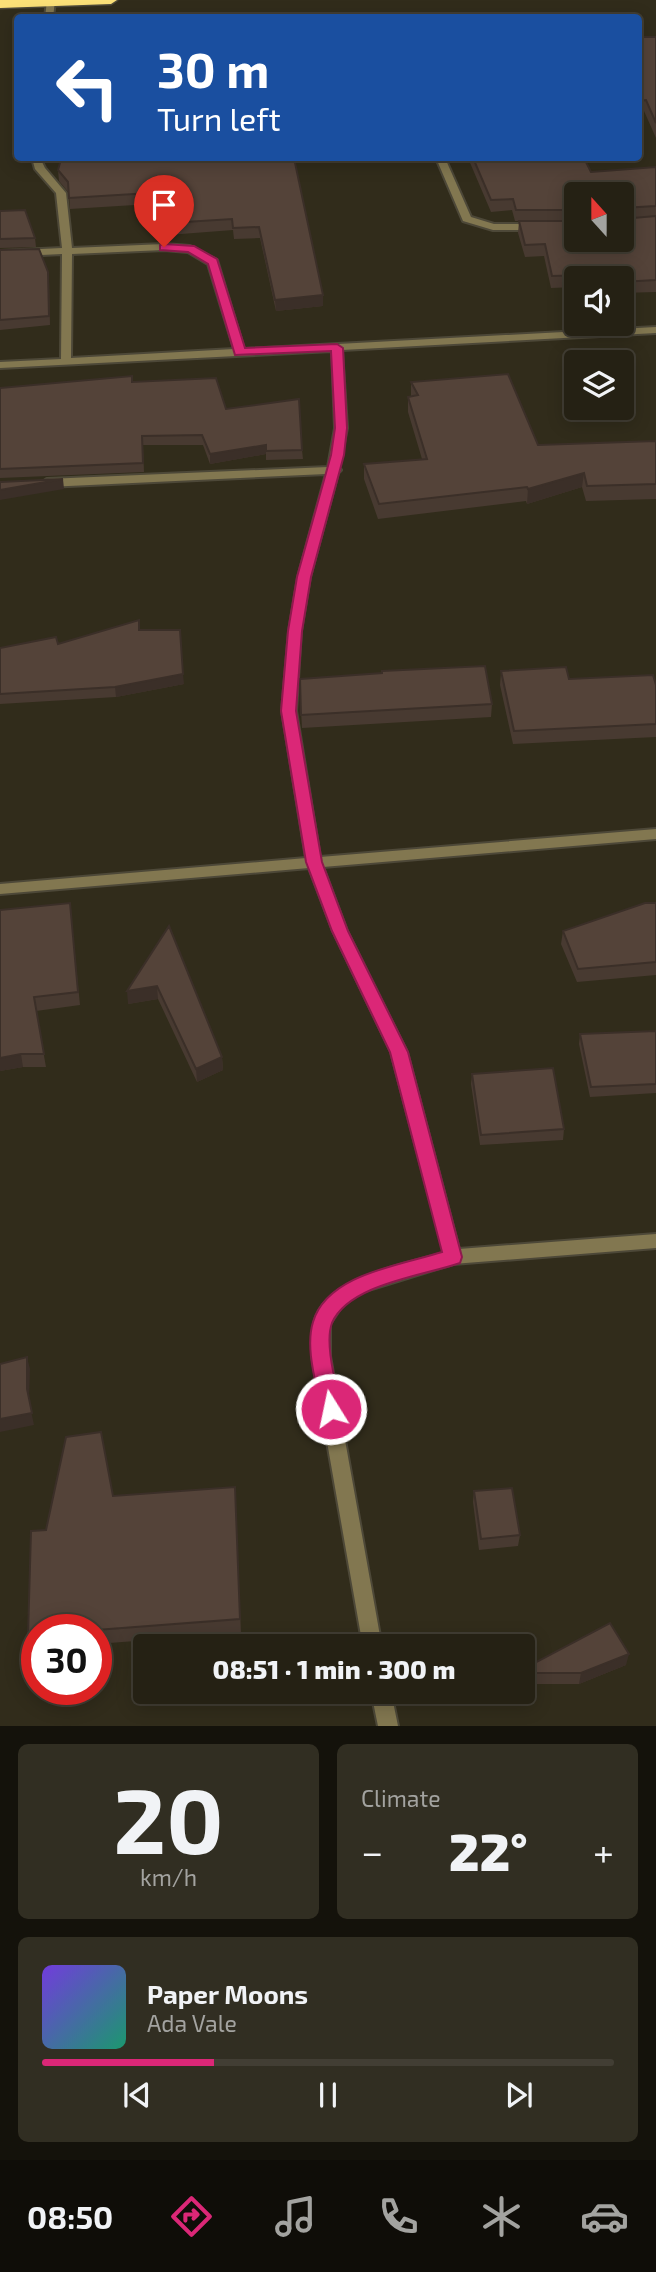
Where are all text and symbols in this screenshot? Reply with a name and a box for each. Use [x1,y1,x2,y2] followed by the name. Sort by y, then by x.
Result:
[157,39,269,98] text: 30 m
[42,42,133,133] icon: left
[157,99,281,137] text: Turn left
[134,175,194,247] pin
[564,182,634,252] north arrow
[564,182,634,420] map controls
[145,186,183,224] icon: arrive
[564,266,634,336] button: sound
[564,350,634,420] button: layers
[294,1372,368,1446] position arrow
[21,1614,112,1705] speed limit sign: 30
[213,1653,455,1684] text: 08:51 · 1 min · 300 m
[113,1763,224,1872] text: 20
[361,1784,441,1812] text: Climate
[449,1819,528,1881] text: 22°
[361,1828,383,1874] text: −
[593,1828,614,1874] text: +
[140,1863,197,1891] text: km/h
[147,1978,308,2009] text: Paper Moons
[147,2009,237,2037] text: Ada Vale
[118,2076,156,2114] icon: previous
[309,2076,347,2114] icon: pause
[500,2076,538,2114] icon: next
[167,2192,216,2241] icon: directions
[271,2192,320,2241] icon: music
[374,2192,423,2241] icon: phone
[477,2192,526,2241] icon: climate
[580,2192,629,2241] icon: car
[27,2197,113,2235] text: 08:50

